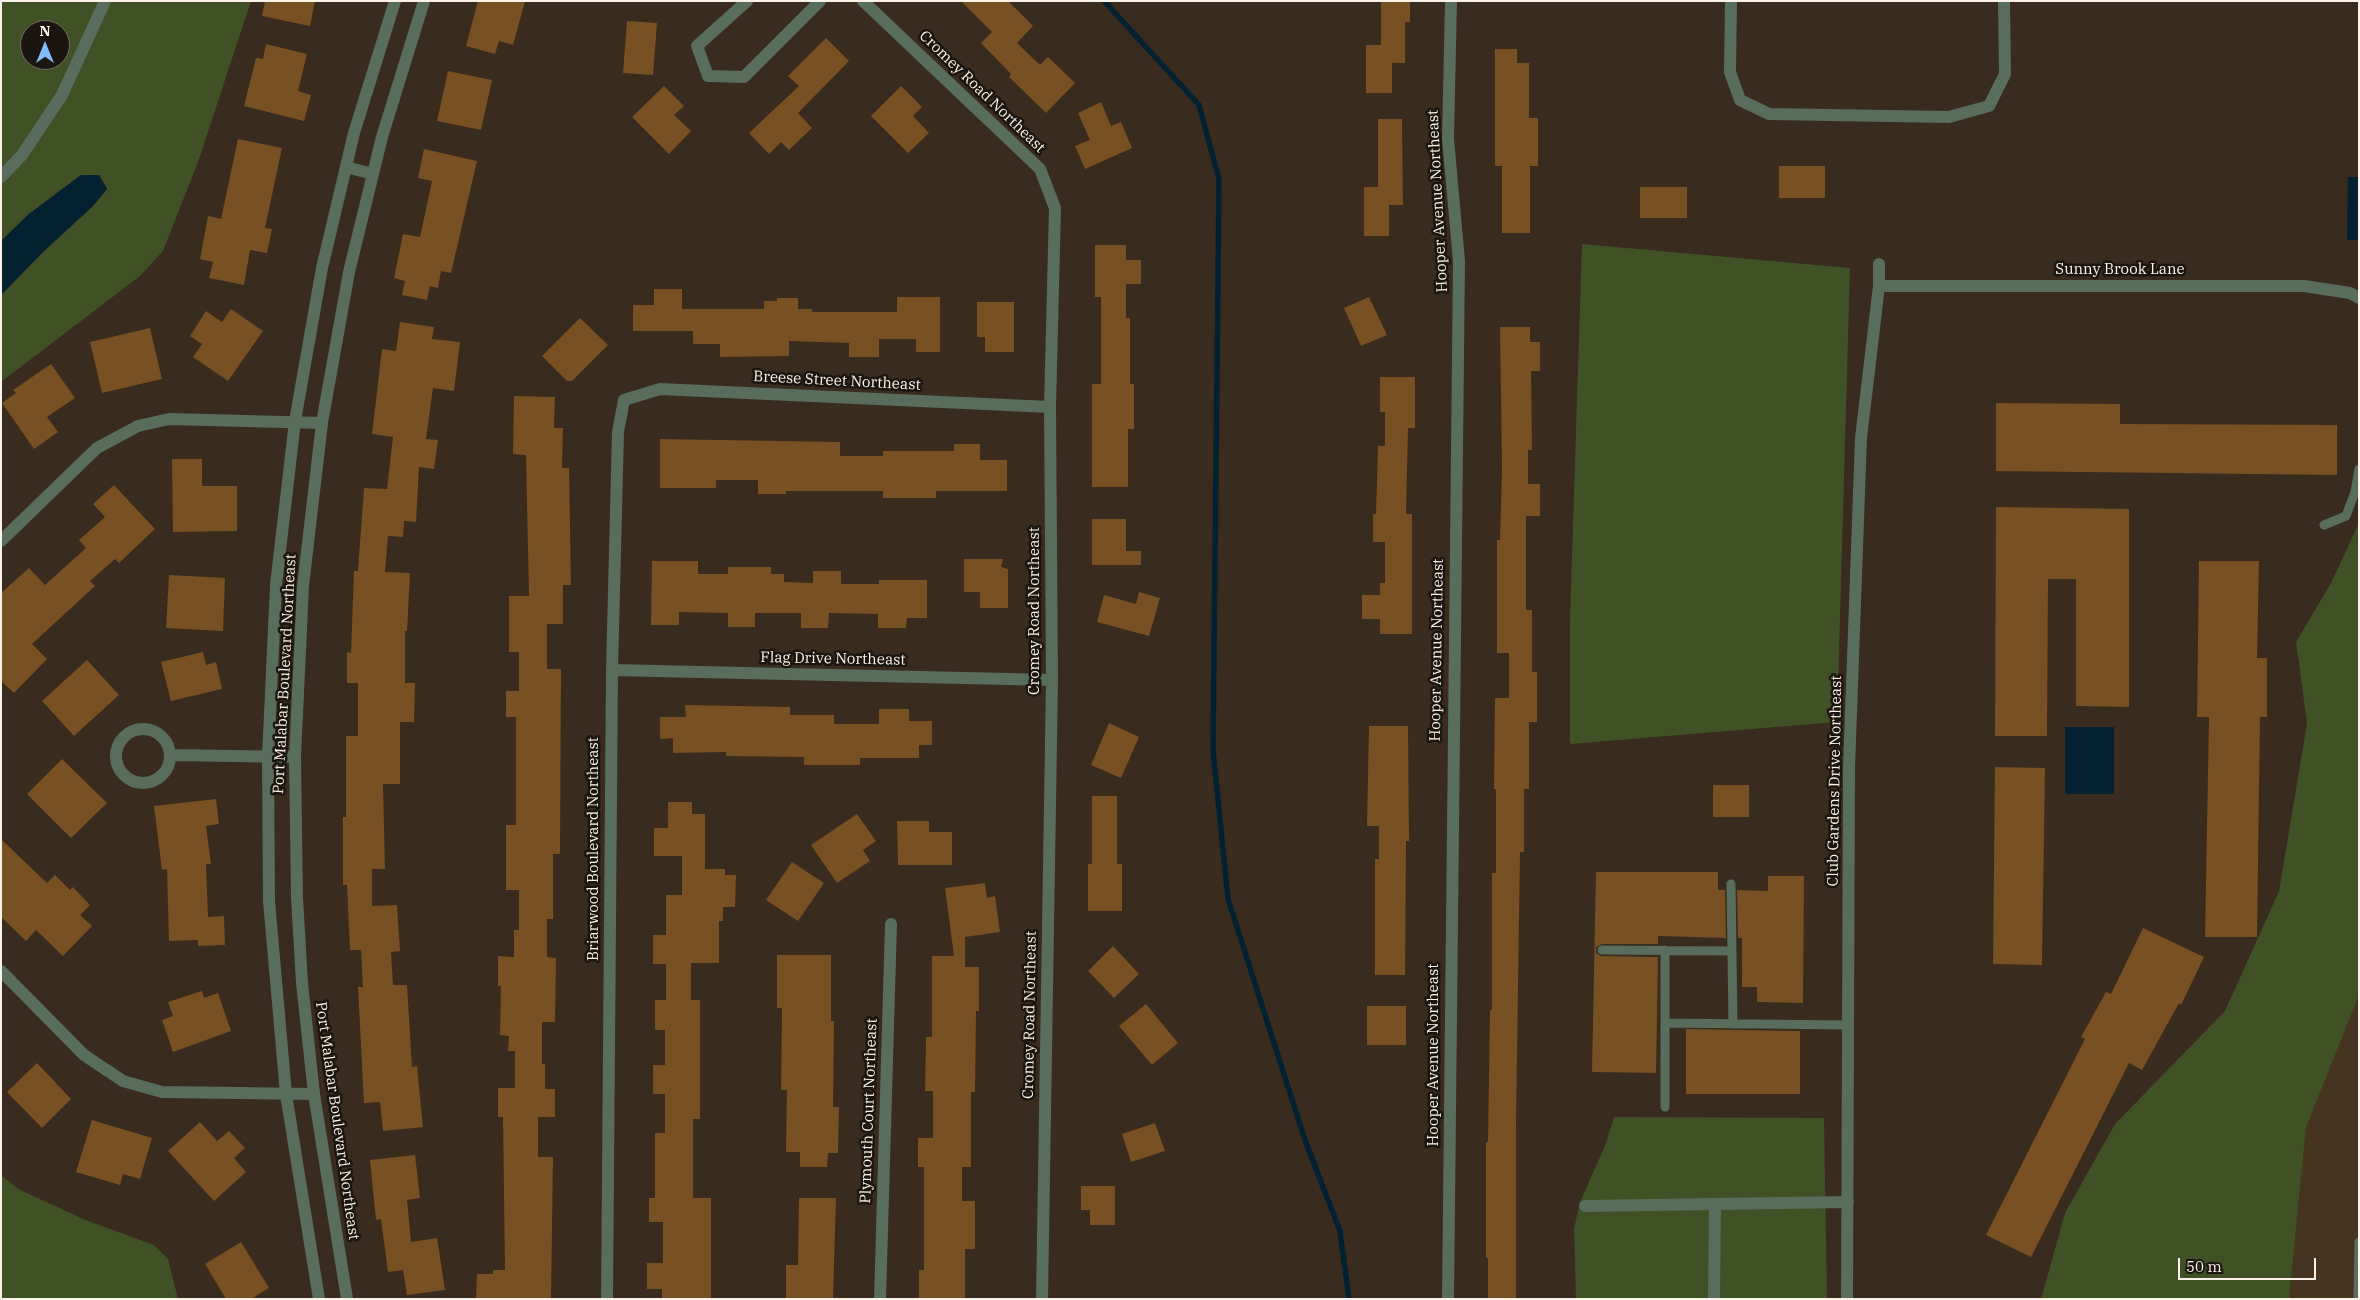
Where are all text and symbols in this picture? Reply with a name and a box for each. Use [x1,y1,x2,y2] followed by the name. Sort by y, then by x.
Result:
[20,20,70,70] north arrow
[39,22,51,40] text: N
[915,27,1049,157] street label: Cromey Road Northeast
[1424,109,1452,293] street label: Hooper Avenue Northeast
[2055,261,2185,279] street label: Sunny Brook Lane
[753,368,921,394] street label: Breese Street Northeast
[1026,527,1044,695] street label: Cromey Road Northeast
[270,554,300,794] street label: Port Malabar Boulevard Northeast
[1426,558,1448,742] street label: Hooper Avenue Northeast
[760,649,906,669] street label: Flag Drive Northeast
[1824,675,1846,887] street label: Club Gardens Drive Northeast
[585,737,603,961] street label: Briarwood Boulevard Northeast
[1020,931,1040,1099] street label: Cromey Road Northeast
[1425,964,1443,1146] street label: Hooper Avenue Northeast
[311,1001,363,1241] street label: Port Malabar Boulevard Northeast
[857,1018,881,1204] street label: Plymouth Court Northeast
[2180,1248,2318,1280] scale bar
[2186,1257,2222,1276] text: 50 m

